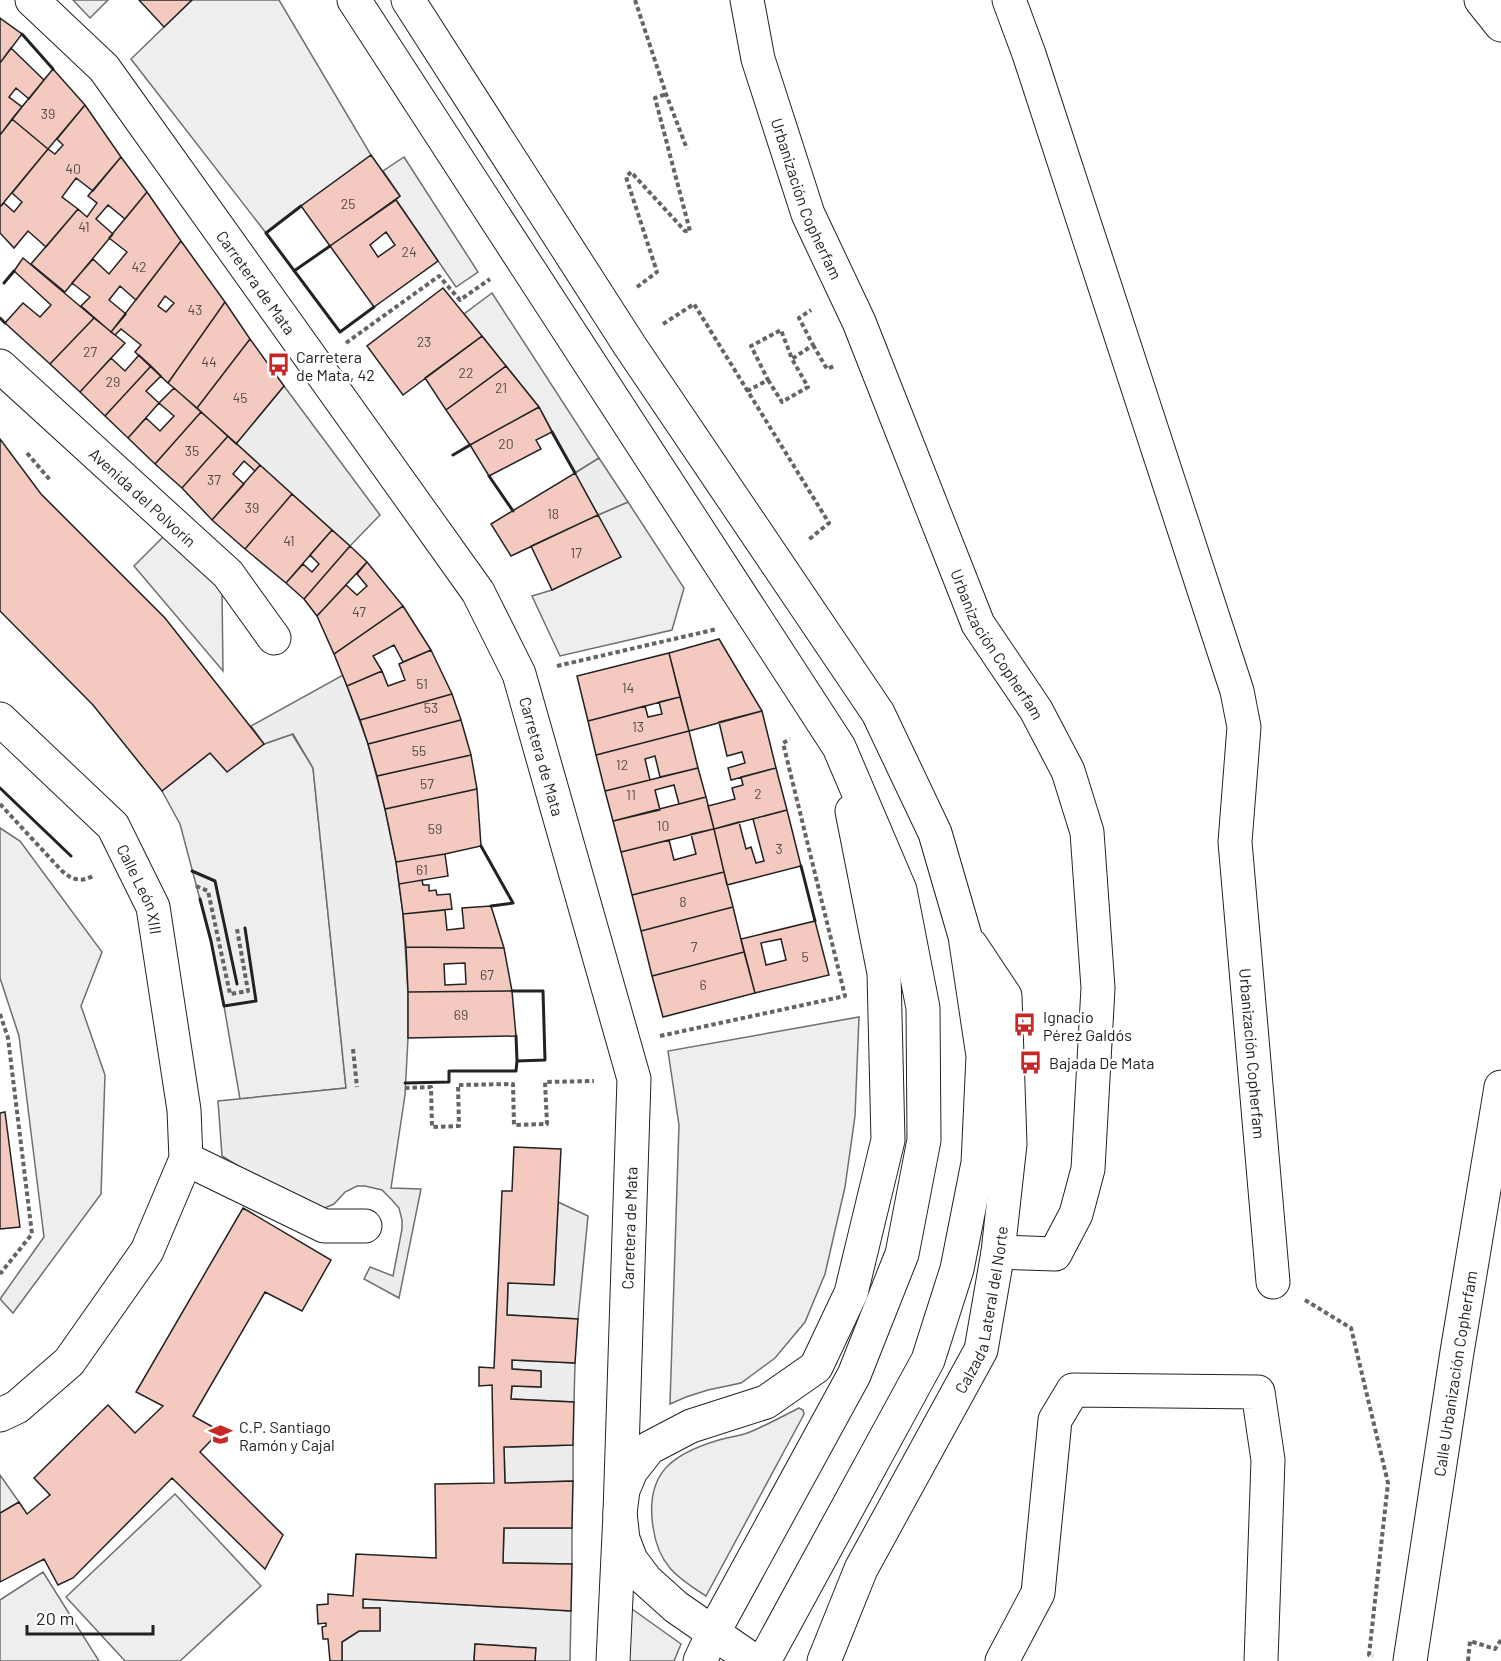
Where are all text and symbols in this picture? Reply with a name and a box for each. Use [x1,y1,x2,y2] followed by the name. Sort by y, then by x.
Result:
[41,105,55,122] house number: 39
[768,115,847,282] street label: Urbanización Copherfam
[65,160,81,177] house number: 40
[341,195,355,212] house number: 25
[78,218,90,235] house number: 41
[213,226,300,338] street label: Carretera de Mata
[401,243,417,260] house number: 24
[131,258,147,275] house number: 42
[188,301,202,318] house number: 43
[417,333,431,350] house number: 23
[83,343,97,360] house number: 27
[296,347,375,384] place label: Carretera de Mata, 42
[265,352,291,378] bus stop icon: Carretera de Mata, 42
[201,353,217,370] house number: 44
[458,364,474,381] house number: 22
[106,373,120,390] house number: 29
[495,379,507,396] house number: 21
[233,389,247,406] house number: 45
[498,435,514,452] house number: 20
[185,442,199,459] house number: 35
[86,443,201,550] street label: Avenida del Polvorín
[207,471,221,488] house number: 37
[245,499,259,516] house number: 39
[547,505,559,522] house number: 18
[283,532,295,549] house number: 41
[570,544,582,561] house number: 17
[948,566,1049,722] street label: Urbanización Copherfam
[352,603,366,620] house number: 47
[416,675,428,692] house number: 51
[622,679,634,696] house number: 14
[516,694,568,818] street label: Carretera de Mata
[424,699,438,716] house number: 53
[632,718,644,735] house number: 13
[412,742,426,759] house number: 55
[616,756,628,773] house number: 12
[420,775,434,792] house number: 57
[754,785,762,802] house number: 2
[626,786,636,803] house number: 11
[657,817,669,834] house number: 10
[428,820,442,837] house number: 59
[775,840,783,857] house number: 3
[114,841,167,936] street label: Calle León XIII
[416,861,428,878] house number: 61
[679,893,687,910] house number: 8
[691,938,698,955] house number: 7
[801,948,809,965] house number: 5
[480,966,494,983] house number: 67
[1236,967,1270,1140] street label: Urbanización Copherfam
[699,976,707,993] house number: 6
[454,1006,468,1023] house number: 69
[1043,1007,1132,1044] place label: Ignacio Pérez Galdós
[1012,1012,1038,1038] bus stop icon: Ignacio Pérez Galdós
[1018,1049,1044,1075] bus stop icon: Bajada De Mata
[1049,1053,1155,1072] place label: Bajada De Mata
[617,1166,641,1290] street label: Carretera de Mata
[950,1225,1010,1396] street label: Calzada Lateral del Norte
[1429,1269,1480,1478] street label: Calle Urbanización Copherfam
[239,1417,335,1454] place label: C.P. Santiago Ramón y Cajal
[208,1422,234,1448] school or university icon: C.P. Santiago Ramón y Cajal
[27,1598,153,1636] scale bar
[36,1607,74,1629] text: 20 m

